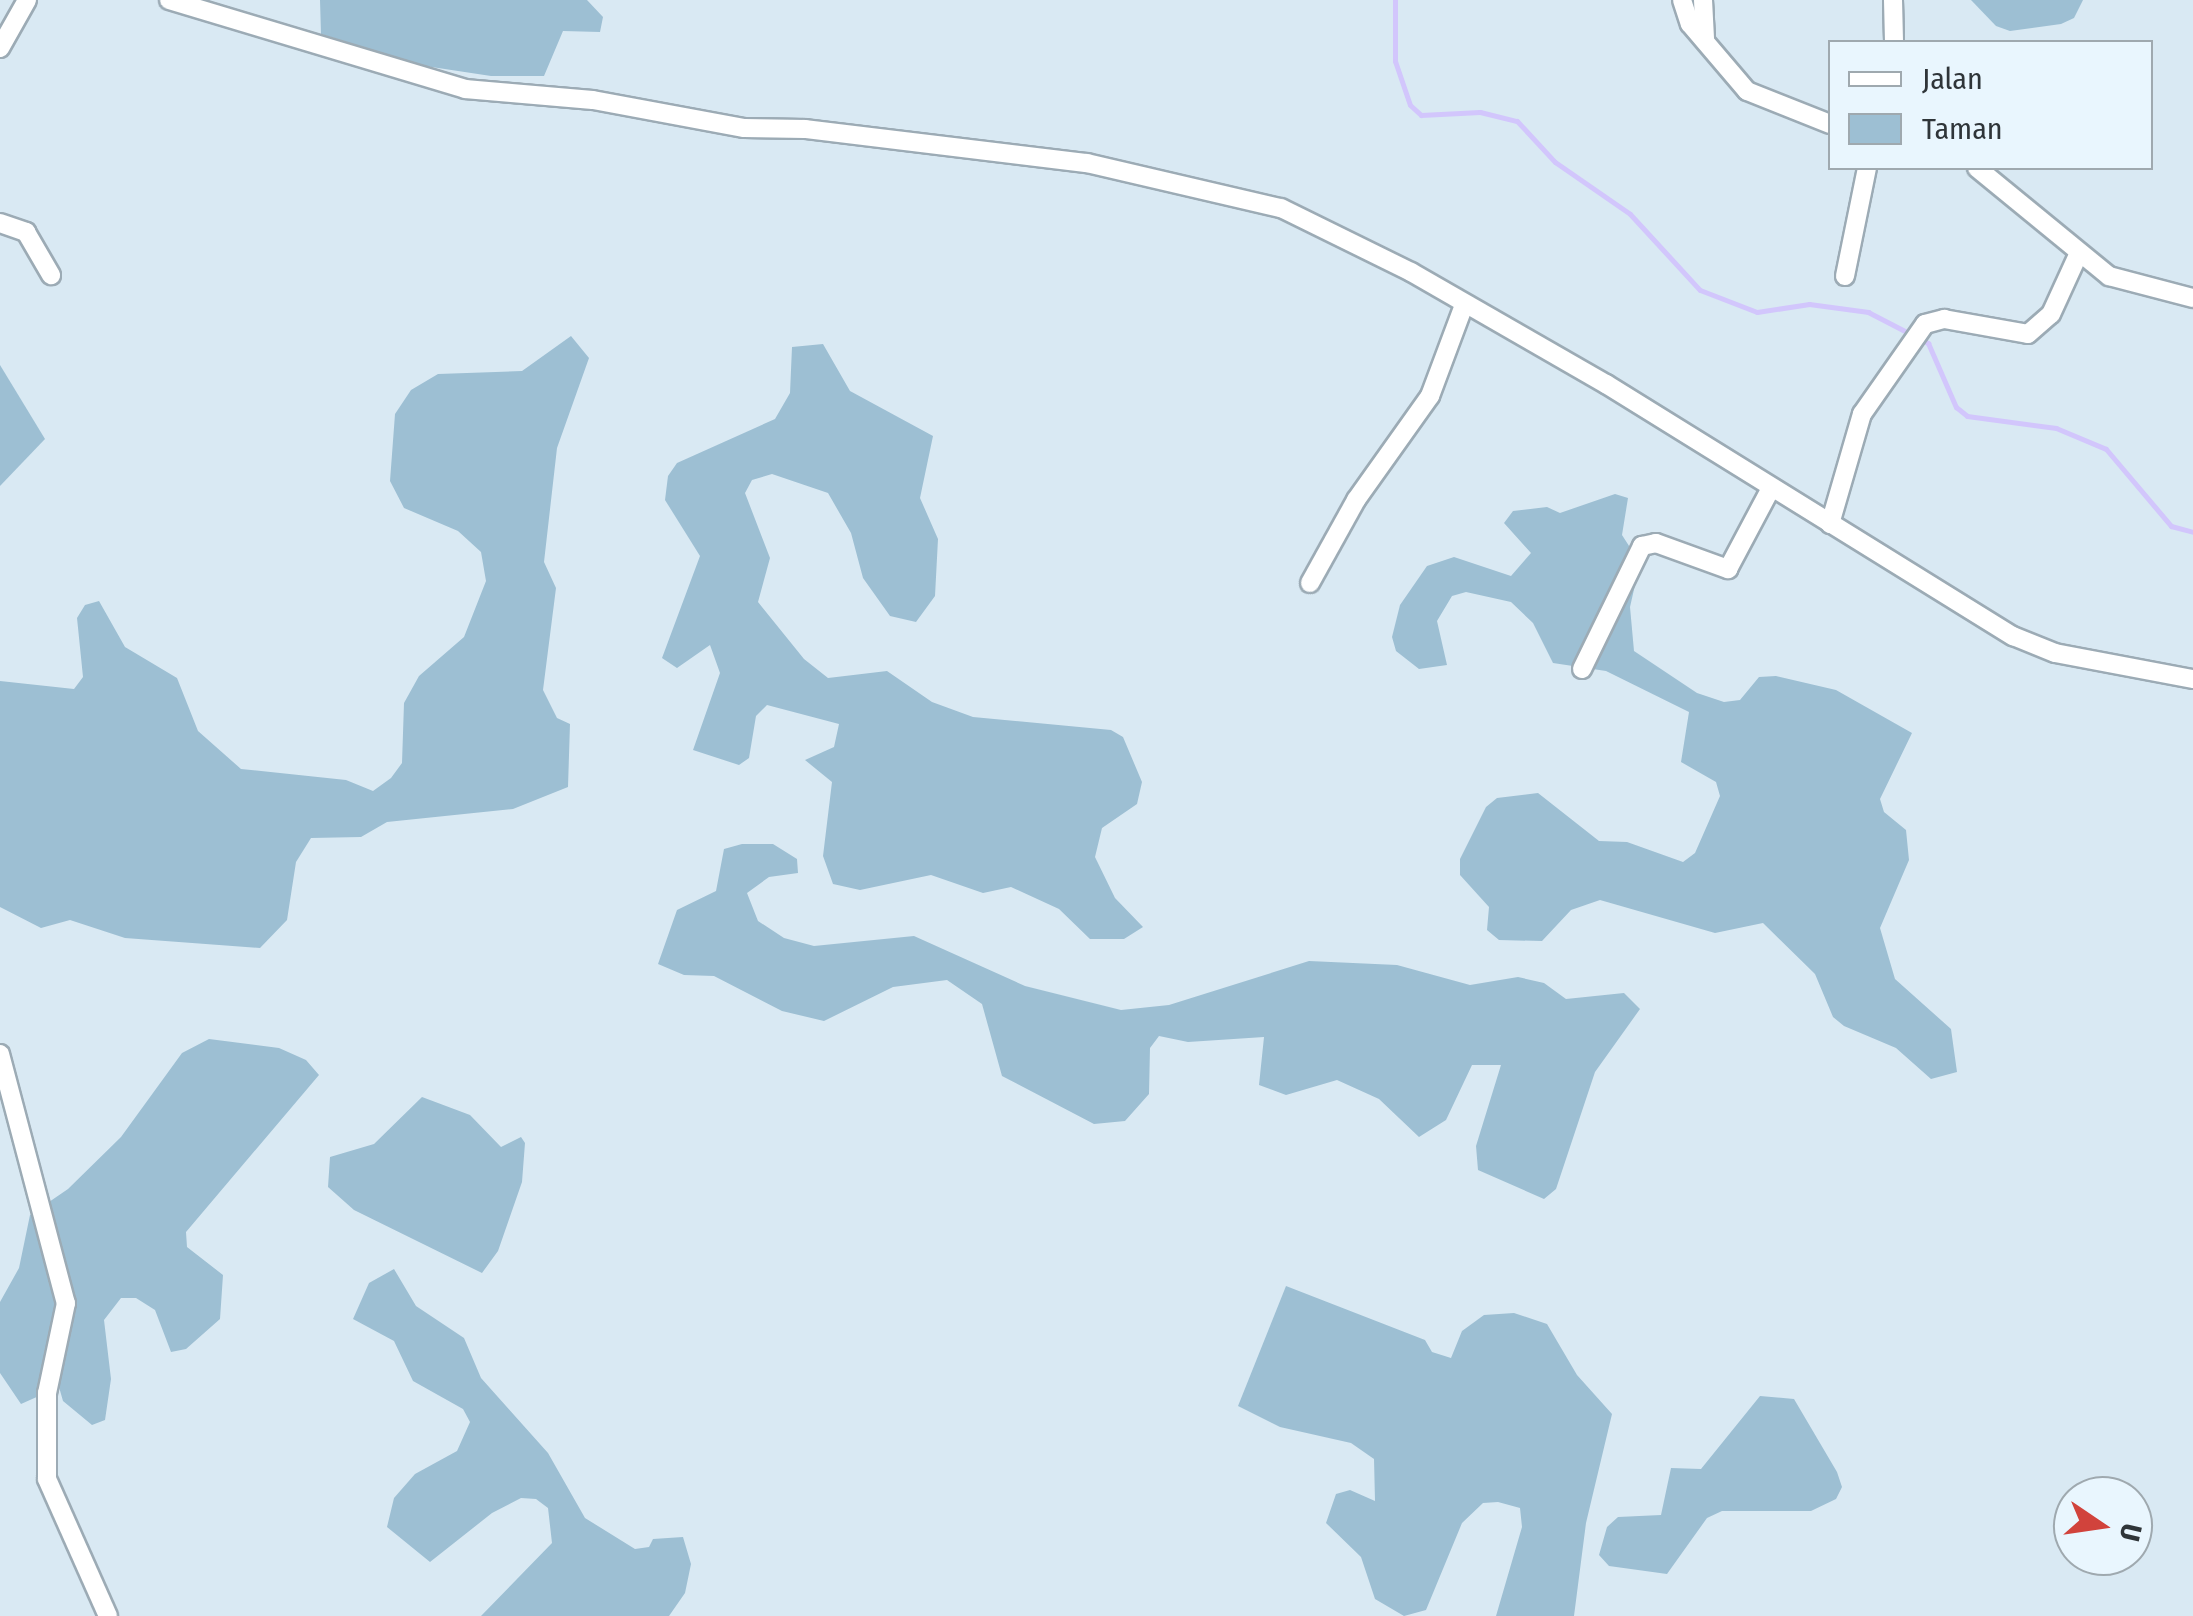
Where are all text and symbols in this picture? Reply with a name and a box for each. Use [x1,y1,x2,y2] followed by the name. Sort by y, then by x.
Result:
[1828,40,2153,170] legend
[1922,61,1983,97] text: Jalan
[1922,111,2003,147] text: Taman
[2053,1476,2153,1576] north arrow
[2113,1521,2149,1544] text: U

